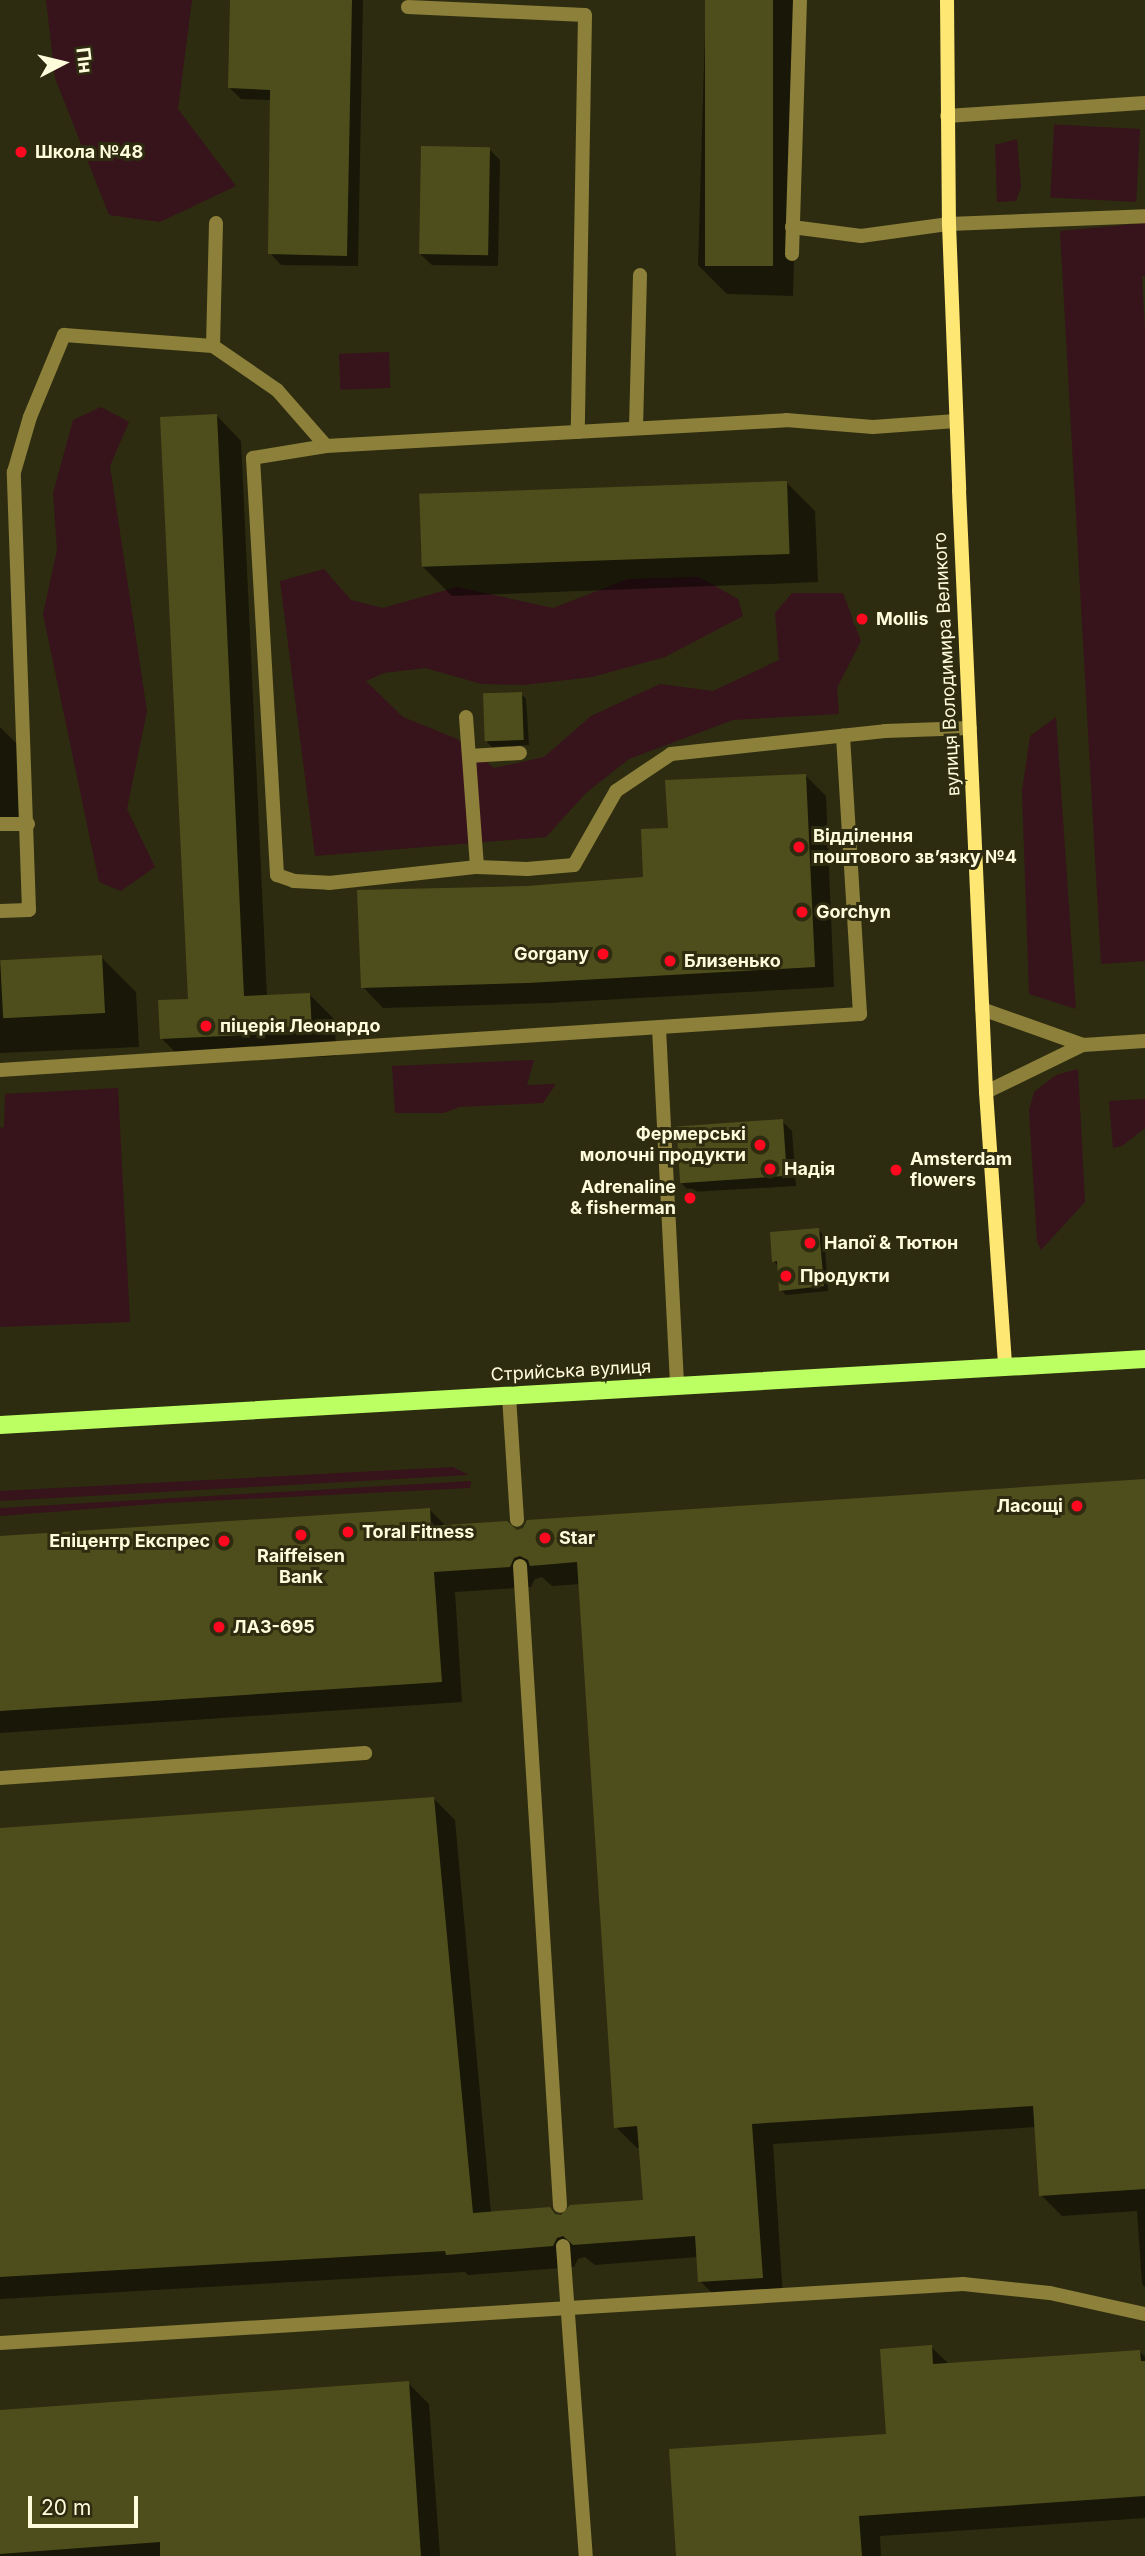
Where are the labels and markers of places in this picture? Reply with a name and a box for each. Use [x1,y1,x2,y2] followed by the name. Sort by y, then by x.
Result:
[35,141,143,163] place label: Школа №48
[13,144,29,160] marker: Школа №48
[876,608,929,630] place label: Mollis
[854,611,870,627] marker: Mollis
[813,826,1017,868] place label: Відділення поштового зв’язку №4
[791,839,807,855] marker: Відділення поштового зв’язку №4
[816,901,891,923] place label: Gorchyn
[794,904,810,920] marker: Gorchyn
[514,943,589,965] place label: Gorgany
[595,946,611,962] marker: Gorgany
[684,950,781,972] place label: Близенько
[662,953,678,969] marker: Близенько
[220,1015,381,1037] place label: піцерія Леонардо
[198,1018,214,1034] marker: піцерія Леонардо
[580,1124,746,1166] place label: Фермерські молочні продукти
[752,1137,768,1153] marker: Фермерські молочні продукти
[910,1149,1012,1192] place label: Amsterdam flowers
[784,1158,835,1180] place label: Надія
[762,1161,778,1177] marker: Надія
[888,1162,904,1178] marker: Amsterdam flowers
[570,1177,676,1220] place label: Adrenaline & fisherman
[682,1190,698,1206] marker: Adrenaline & fisherman
[824,1232,958,1254] place label: Напої & Тютюн
[802,1235,818,1251] marker: Напої & Тютюн
[800,1265,890,1287] place label: Продукти
[778,1268,794,1284] marker: Продукти
[997,1495,1063,1517] place label: Ласощі
[1069,1498,1085,1514] marker: Ласощі
[362,1521,474,1543] place label: Toral Fitness
[340,1524,356,1540] marker: Toral Fitness
[293,1527,309,1543] marker: Raiffeisen Bank
[559,1527,595,1549] place label: Star
[49,1530,210,1552] place label: Епіцентр Експрес
[537,1530,553,1546] marker: Star
[216,1533,232,1549] marker: Епіцентр Експрес
[257,1546,345,1588] place label: Raiffeisen Bank
[233,1616,315,1638] place label: ЛАЗ-695
[211,1619,227,1635] marker: ЛАЗ-695

